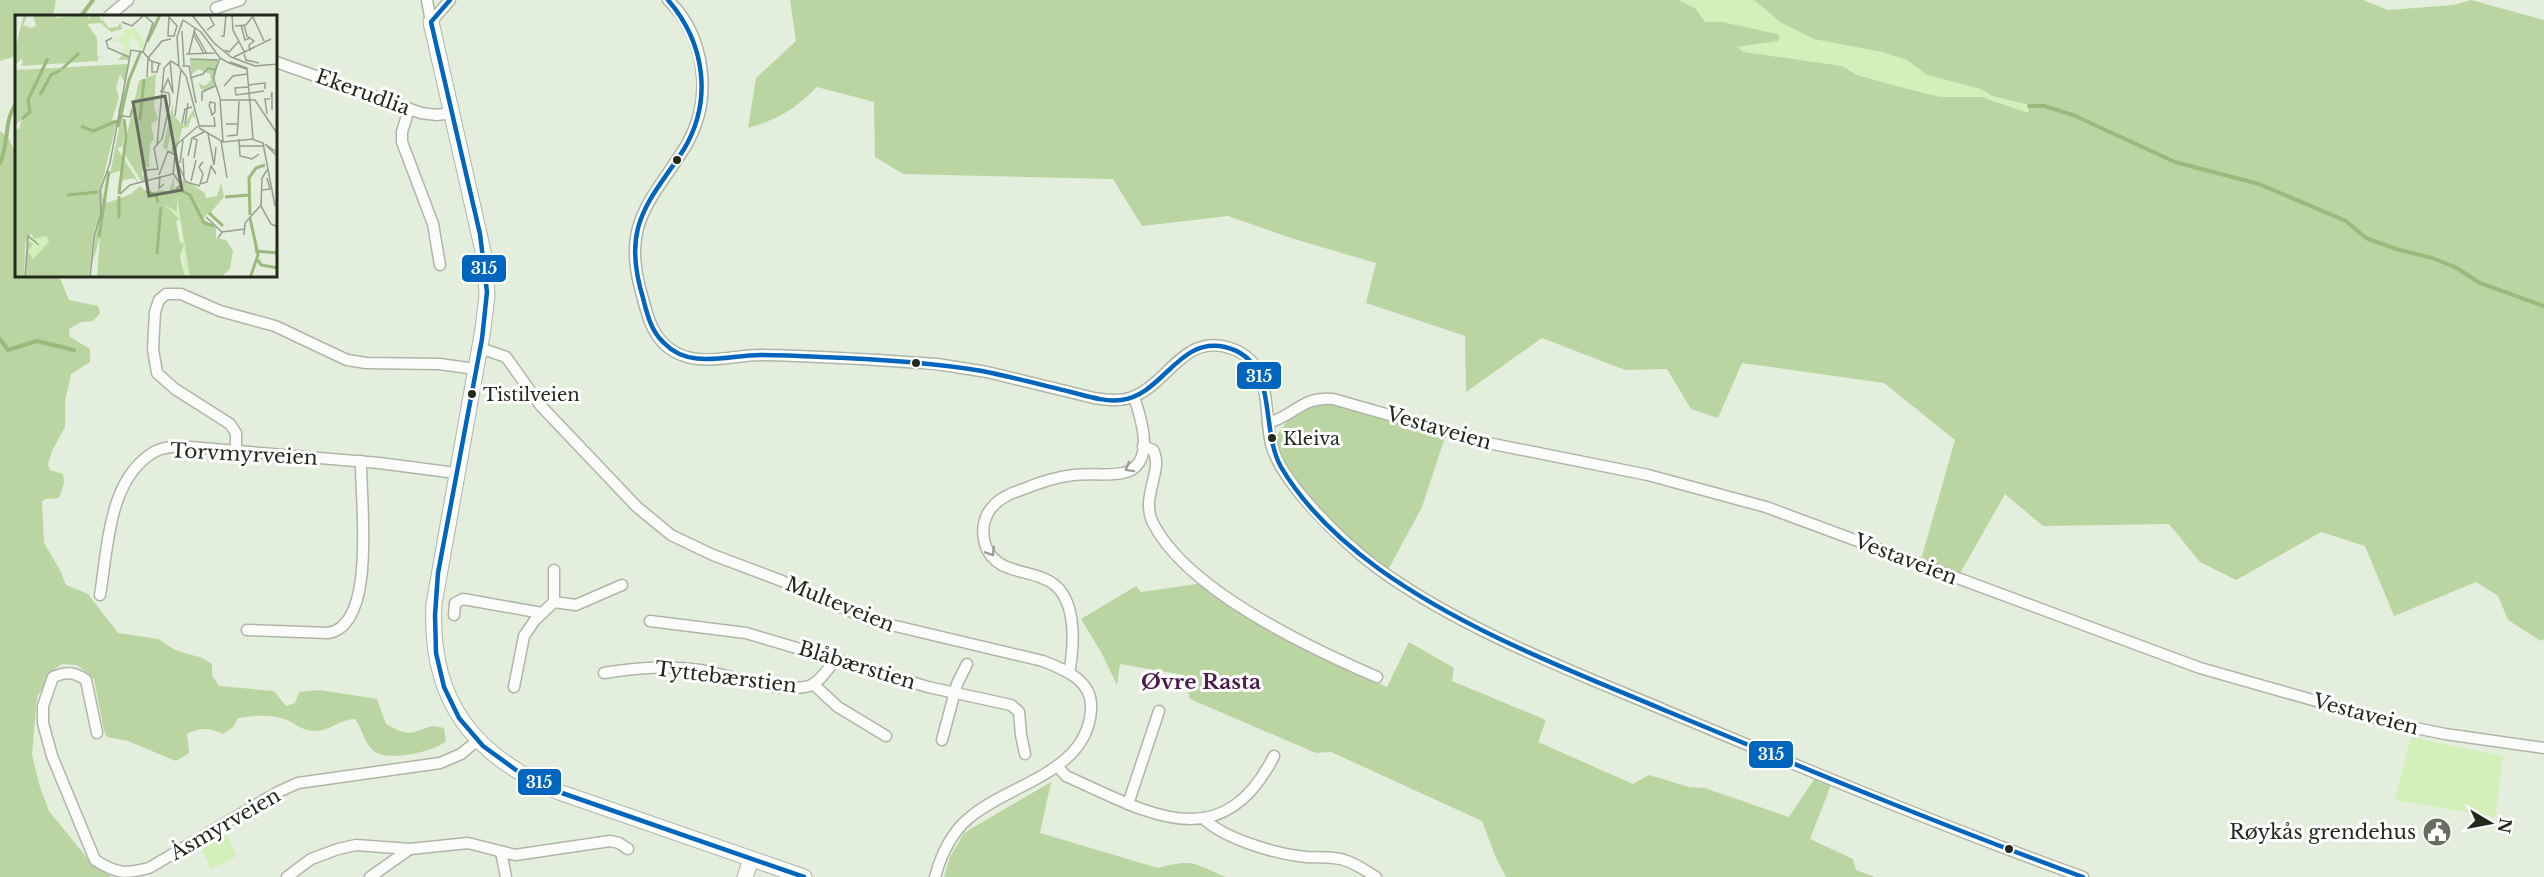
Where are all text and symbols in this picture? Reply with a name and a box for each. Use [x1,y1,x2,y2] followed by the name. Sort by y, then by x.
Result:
[15,15,278,278] inset map
[313,64,414,120] street label: Ekerudlia
[671,154,683,166] unlabelled marker
[461,254,507,283] line badge: 315
[471,258,497,278] text: 315
[910,357,922,369] unlabelled marker
[1236,361,1282,390] line badge: 315
[1246,366,1272,386] text: 315
[483,384,580,406] place label: Tistilveien
[466,388,478,400] marker: Tistilveien
[1383,401,1494,454] street label: Vestaveien
[1283,428,1340,450] place label: Kleiva
[1266,432,1278,444] marker: Kleiva
[170,438,318,470] street label: Torvmyrveien
[1125,461,1135,472] one-way arrow
[1850,528,1961,590] street label: Vestaveien
[983,546,994,557] one-way arrow
[782,571,898,637] street label: Multeveien
[796,636,919,694] street label: Blåbærstien
[654,656,798,698] street label: Tyttebærstien
[1141,669,1261,695] district label: Øvre Rasta
[2310,688,2422,740] street label: Vestaveien
[1748,740,1794,769] line badge: 315
[1758,744,1784,764] text: 315
[517,768,562,796] line badge: 315
[526,772,552,792] text: 315
[164,782,285,866] street label: Åsmyrveien
[2460,793,2520,853] north arrow
[2421,816,2453,848] public building icon: Røykås grendehus
[2494,816,2516,835] text: N
[2229,820,2416,844] place label: Røykås grendehus
[2003,843,2015,855] unlabelled marker

